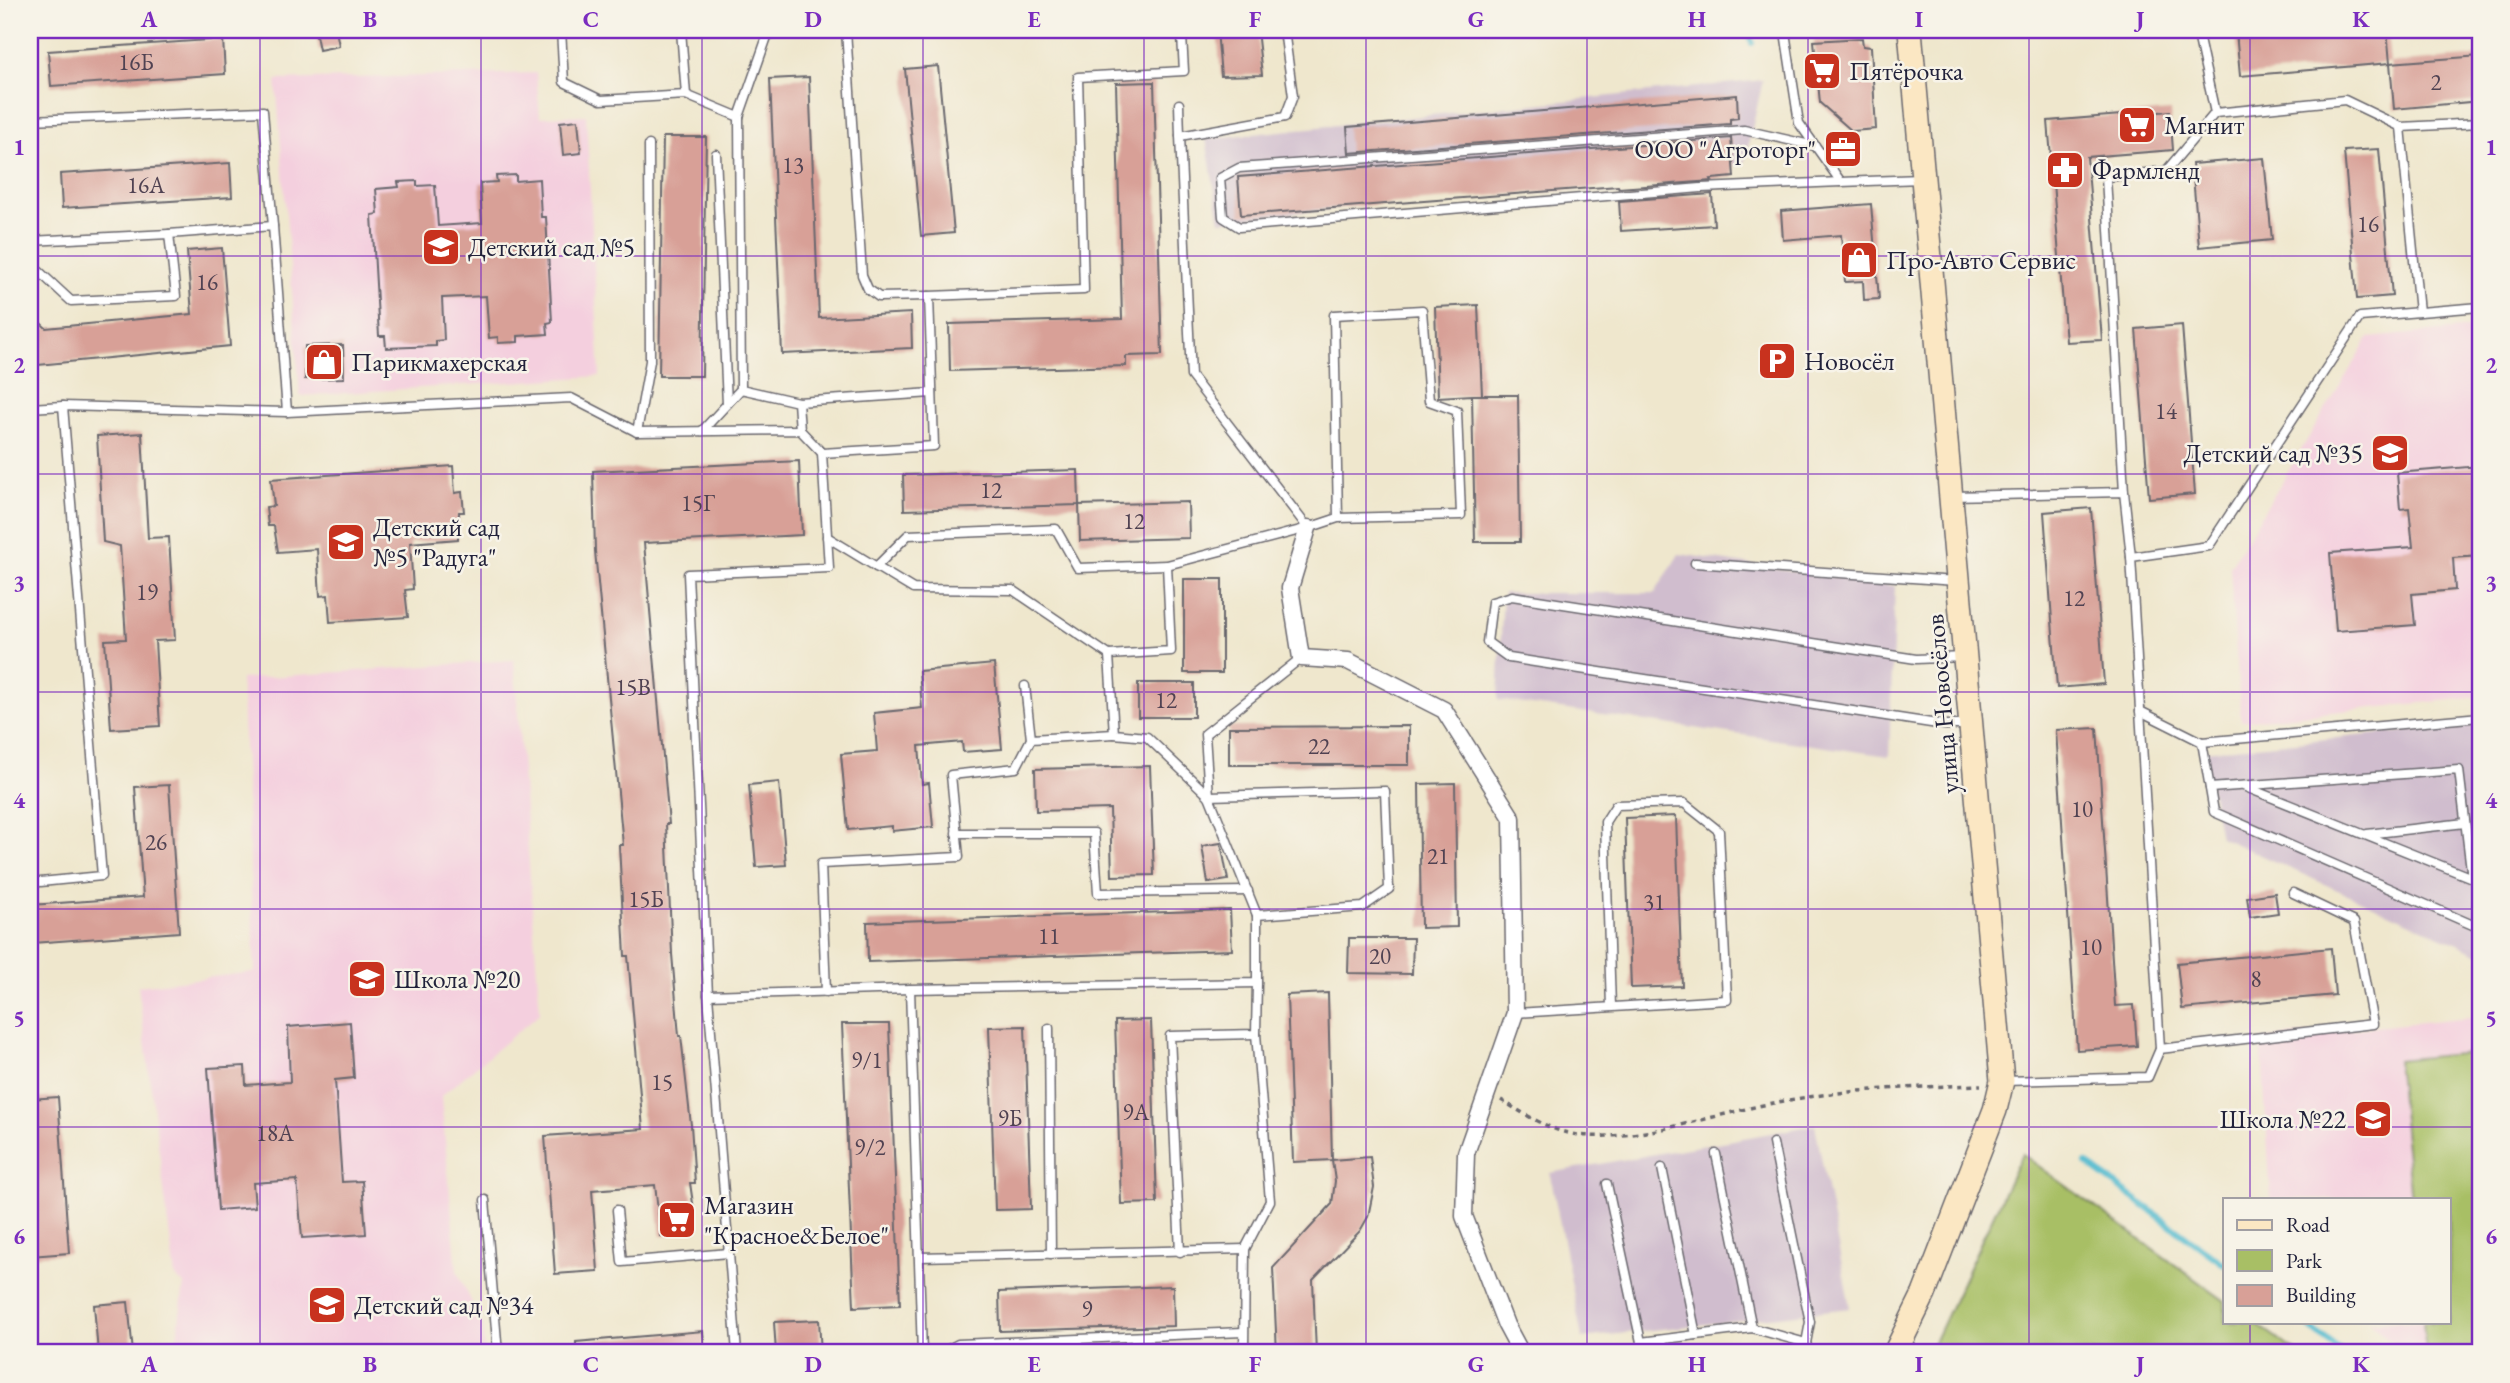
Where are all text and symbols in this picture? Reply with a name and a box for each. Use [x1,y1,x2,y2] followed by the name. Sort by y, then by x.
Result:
[140,4,158,34] text: A
[363,4,377,34] text: B
[583,4,599,34] text: C
[804,4,822,34] text: D
[1027,4,1041,34] text: E
[1249,4,1262,34] text: F
[1468,4,1484,34] text: G
[1688,4,1706,34] text: H
[1915,4,1923,34] text: I
[2134,4,2145,34] text: J
[2352,4,2370,34] text: K
[118,47,154,77] house number: 16Б
[1801,50,1843,92] supermarket icon: Пятёрочка
[1849,54,1964,88] place label: Пятёрочка
[2430,67,2442,97] house number: 2
[2116,104,2158,146] supermarket icon: Магнит
[2164,108,2245,142] place label: Магнит
[1822,128,1864,170] office icon: ООО "Агроторг"
[13,132,25,162] text: 1
[1634,132,1816,166] place label: ООО "Агроторг"
[2485,132,2497,162] text: 1
[2044,149,2086,191] pharmacy icon: Фармленд
[782,150,804,180] house number: 13
[2092,153,2200,187] place label: Фармленд
[127,170,166,200] house number: 16А
[2357,209,2379,239] house number: 16
[420,226,462,268] school or university icon: Детский сад №5
[468,230,635,264] place label: Детский сад №5
[1838,239,1880,281] shop icon: Про-Авто Сервис
[1886,243,2076,277] place label: Про-Авто Сервис
[196,267,218,297] house number: 16
[1756,340,1798,382] parking icon: Новосёл
[303,341,345,383] shop icon: Парикмахерская
[1804,344,1895,378] place label: Новосёл
[351,345,528,379] place label: Парикмахерская
[13,350,25,380] text: 2
[2485,350,2497,380] text: 2
[2155,396,2178,426] house number: 14
[2369,432,2411,474] school or university icon: Детский сад №35
[2183,436,2363,470] place label: Детский сад №35
[980,475,1002,505] house number: 12
[681,488,715,518] house number: 15Г
[1123,506,1145,536] house number: 12
[373,510,500,574] place label: Детский сад №5 "Радуга"
[325,521,367,563] school or university icon: Детский сад №5 "Радуга"
[13,568,25,598] text: 3
[2485,568,2497,598] text: 3
[136,577,158,607] house number: 19
[2063,583,2085,613] house number: 12
[1917,613,1967,795] street label: улица Новосёлов
[615,672,651,702] house number: 15В
[1155,685,1177,715] house number: 12
[1308,731,1330,761] house number: 22
[13,785,26,815] text: 4
[2485,785,2498,815] text: 4
[2071,794,2093,824] house number: 10
[145,827,167,857] house number: 26
[1427,841,1449,871] house number: 21
[628,884,664,914] house number: 15Б
[1643,887,1665,917] house number: 31
[1038,921,1060,951] house number: 11
[2080,932,2102,962] house number: 10
[1369,941,1391,971] house number: 20
[346,958,388,1000] school or university icon: Школа №20
[394,962,521,996] place label: Школа №20
[2250,964,2262,994] house number: 8
[13,1003,25,1033] text: 5
[2485,1003,2497,1033] text: 5
[851,1045,883,1075] house number: 9/1
[651,1067,673,1097] house number: 15
[1123,1097,1151,1127] house number: 9А
[2352,1098,2394,1140] school or university icon: Школа №22
[2219,1102,2347,1136] place label: Школа №22
[998,1103,1022,1133] house number: 9Б
[256,1118,295,1148] house number: 18А
[854,1132,886,1162] house number: 9/2
[704,1188,889,1252] place label: Магазин "Красное&Белое"
[2223,1198,2450,1324] legend
[656,1199,698,1241] supermarket icon: Магазин "Красное&Белое"
[2286,1211,2330,1238] text: Road
[13,1221,25,1251] text: 6
[2485,1221,2497,1251] text: 6
[2286,1247,2323,1274] text: Park
[2286,1281,2356,1308] text: Building
[306,1284,348,1326] school or university icon: Детский сад №34
[354,1288,534,1322] place label: Детский сад №34
[1081,1294,1093,1324] house number: 9
[140,1349,158,1379] text: A
[363,1349,377,1379] text: B
[583,1349,599,1379] text: C
[804,1349,822,1379] text: D
[1027,1349,1041,1379] text: E
[1249,1349,1262,1379] text: F
[1468,1349,1484,1379] text: G
[1688,1349,1706,1379] text: H
[1915,1349,1923,1379] text: I
[2134,1349,2145,1379] text: J
[2352,1349,2370,1379] text: K

